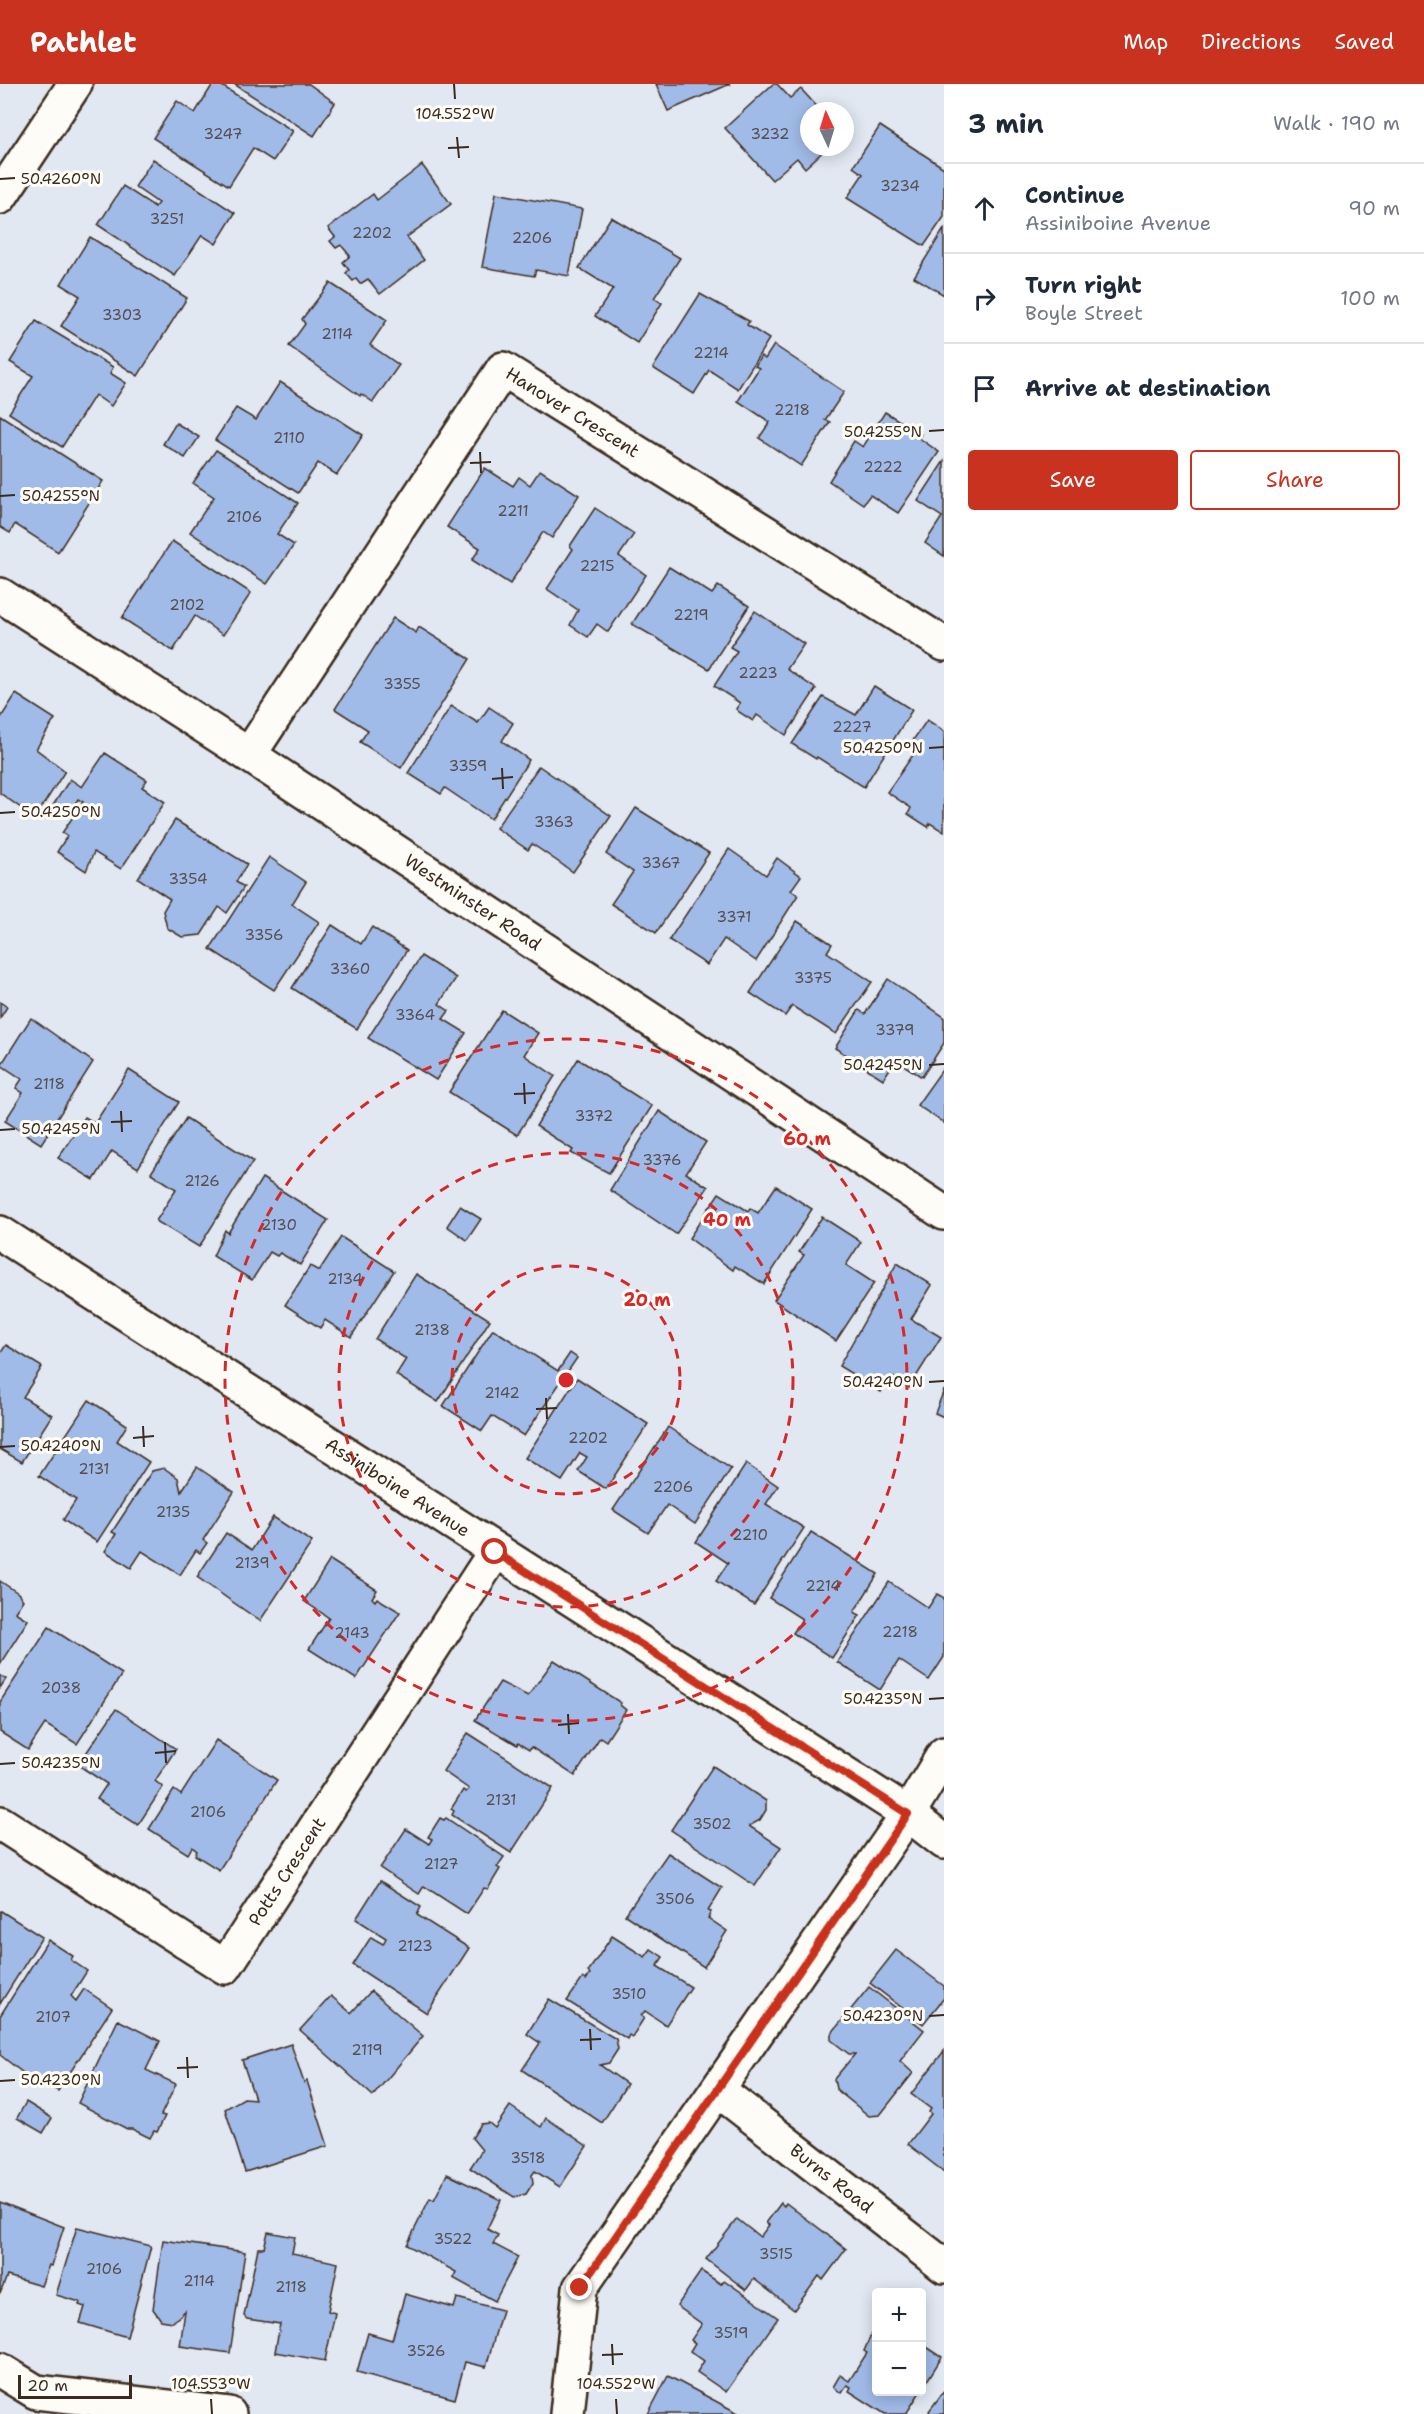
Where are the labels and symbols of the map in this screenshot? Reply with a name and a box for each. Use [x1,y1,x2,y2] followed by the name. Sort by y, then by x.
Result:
[800,102,854,156] north arrow
[415,104,495,124] text: 104.552°W
[203,124,243,144] house number: 3247
[750,124,790,144] house number: 3232
[21,169,101,189] text: 50.4260°N
[880,176,920,196] house number: 3234
[150,209,184,229] house number: 3251
[352,223,392,243] house number: 2202
[512,228,552,248] house number: 2206
[102,305,142,325] house number: 3303
[321,324,353,344] house number: 2114
[693,343,729,363] house number: 2214
[501,362,644,463] street label: Hanover Crescent
[774,400,810,420] house number: 2218
[844,422,922,442] text: 50.4255°N
[273,428,305,448] house number: 2110
[863,457,903,477] house number: 2222
[22,486,100,506] text: 50.4255°N
[497,501,529,521] house number: 2211
[226,507,262,527] house number: 2106
[580,556,614,576] house number: 2215
[169,595,205,615] house number: 2102
[673,605,709,625] house number: 2219
[738,663,778,683] house number: 2223
[383,674,421,694] house number: 3355
[832,717,872,737] house number: 2227
[843,738,923,758] text: 50.4250°N
[449,756,487,776] house number: 3359
[21,802,101,822] text: 50.4250°N
[534,812,574,832] house number: 3363
[400,849,546,956] street label: Westminster Road
[641,853,681,873] house number: 3367
[169,869,207,889] house number: 3354
[717,907,751,927] house number: 3371
[244,925,284,945] house number: 3356
[330,959,370,979] house number: 3360
[794,968,832,988] house number: 3375
[395,1005,435,1025] house number: 3364
[875,1020,915,1040] house number: 3379
[844,1055,922,1075] text: 50.4245°N
[33,1074,65,1094] house number: 2118
[575,1106,613,1126] house number: 3372
[22,1119,100,1139] text: 50.4245°N
[783,1127,831,1151] text: 60 m
[642,1150,682,1170] house number: 3376
[184,1171,220,1191] house number: 2126
[703,1208,751,1232] text: 40 m
[261,1215,297,1235] house number: 2130
[327,1269,363,1289] house number: 2134
[623,1288,671,1312] text: 20 m
[414,1320,450,1340] house number: 2138
[556,1370,576,1390] centre of rings
[843,1372,923,1392] text: 50.4240°N
[484,1383,520,1403] house number: 2142
[568,1428,608,1448] house number: 2202
[321,1432,475,1543] street label: Assiniboine Avenue
[21,1436,101,1456] text: 50.4240°N
[78,1459,110,1479] house number: 2131
[653,1477,693,1497] house number: 2206
[156,1502,190,1522] house number: 2135
[732,1525,768,1545] house number: 2210
[481,1538,507,1564] route start
[234,1553,270,1573] house number: 2139
[805,1576,841,1596] house number: 2214
[882,1622,918,1642] house number: 2218
[334,1623,370,1643] house number: 2143
[41,1678,81,1698] house number: 2038
[844,1689,923,1709] text: 50.4235°N
[22,1753,101,1773] text: 50.4235°N
[485,1790,517,1810] house number: 2131
[190,1802,226,1822] house number: 2106
[243,1812,331,1931] street label: Potts Crescent
[692,1814,732,1834] house number: 3502
[423,1854,459,1874] house number: 2127
[655,1889,695,1909] house number: 3506
[397,1936,433,1956] house number: 2123
[612,1984,646,2004] house number: 3510
[843,2006,923,2026] text: 50.4230°N
[35,2007,71,2027] house number: 2107
[351,2040,383,2060] house number: 2119
[21,2070,101,2090] text: 50.4230°N
[785,2138,878,2219] street label: Burns Road
[510,2148,546,2168] house number: 3518
[434,2229,472,2249] house number: 3522
[759,2244,793,2264] house number: 3515
[86,2259,122,2279] house number: 2106
[183,2271,215,2291] house number: 2114
[566,2274,592,2300] route end
[275,2277,307,2297] house number: 2118
[714,2323,748,2343] house number: 3519
[407,2341,445,2361] house number: 3526
[18,2372,132,2400] scale bar
[171,2374,251,2394] text: 104.553°W
[576,2374,656,2394] text: 104.552°W

